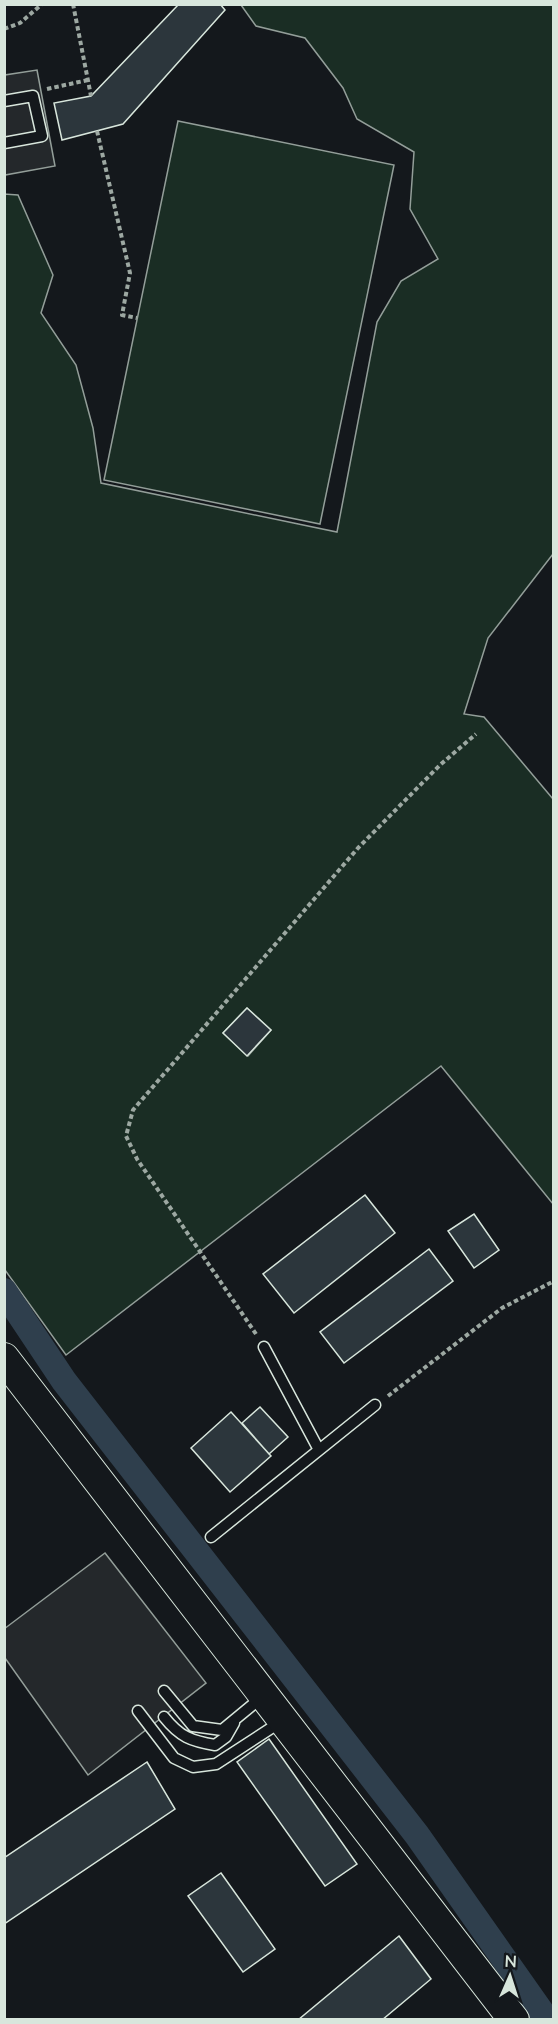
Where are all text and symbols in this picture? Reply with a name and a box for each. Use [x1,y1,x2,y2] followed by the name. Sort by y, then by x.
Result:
[480,1946,540,2006] north arrow
[504,1951,517,1970] text: N

